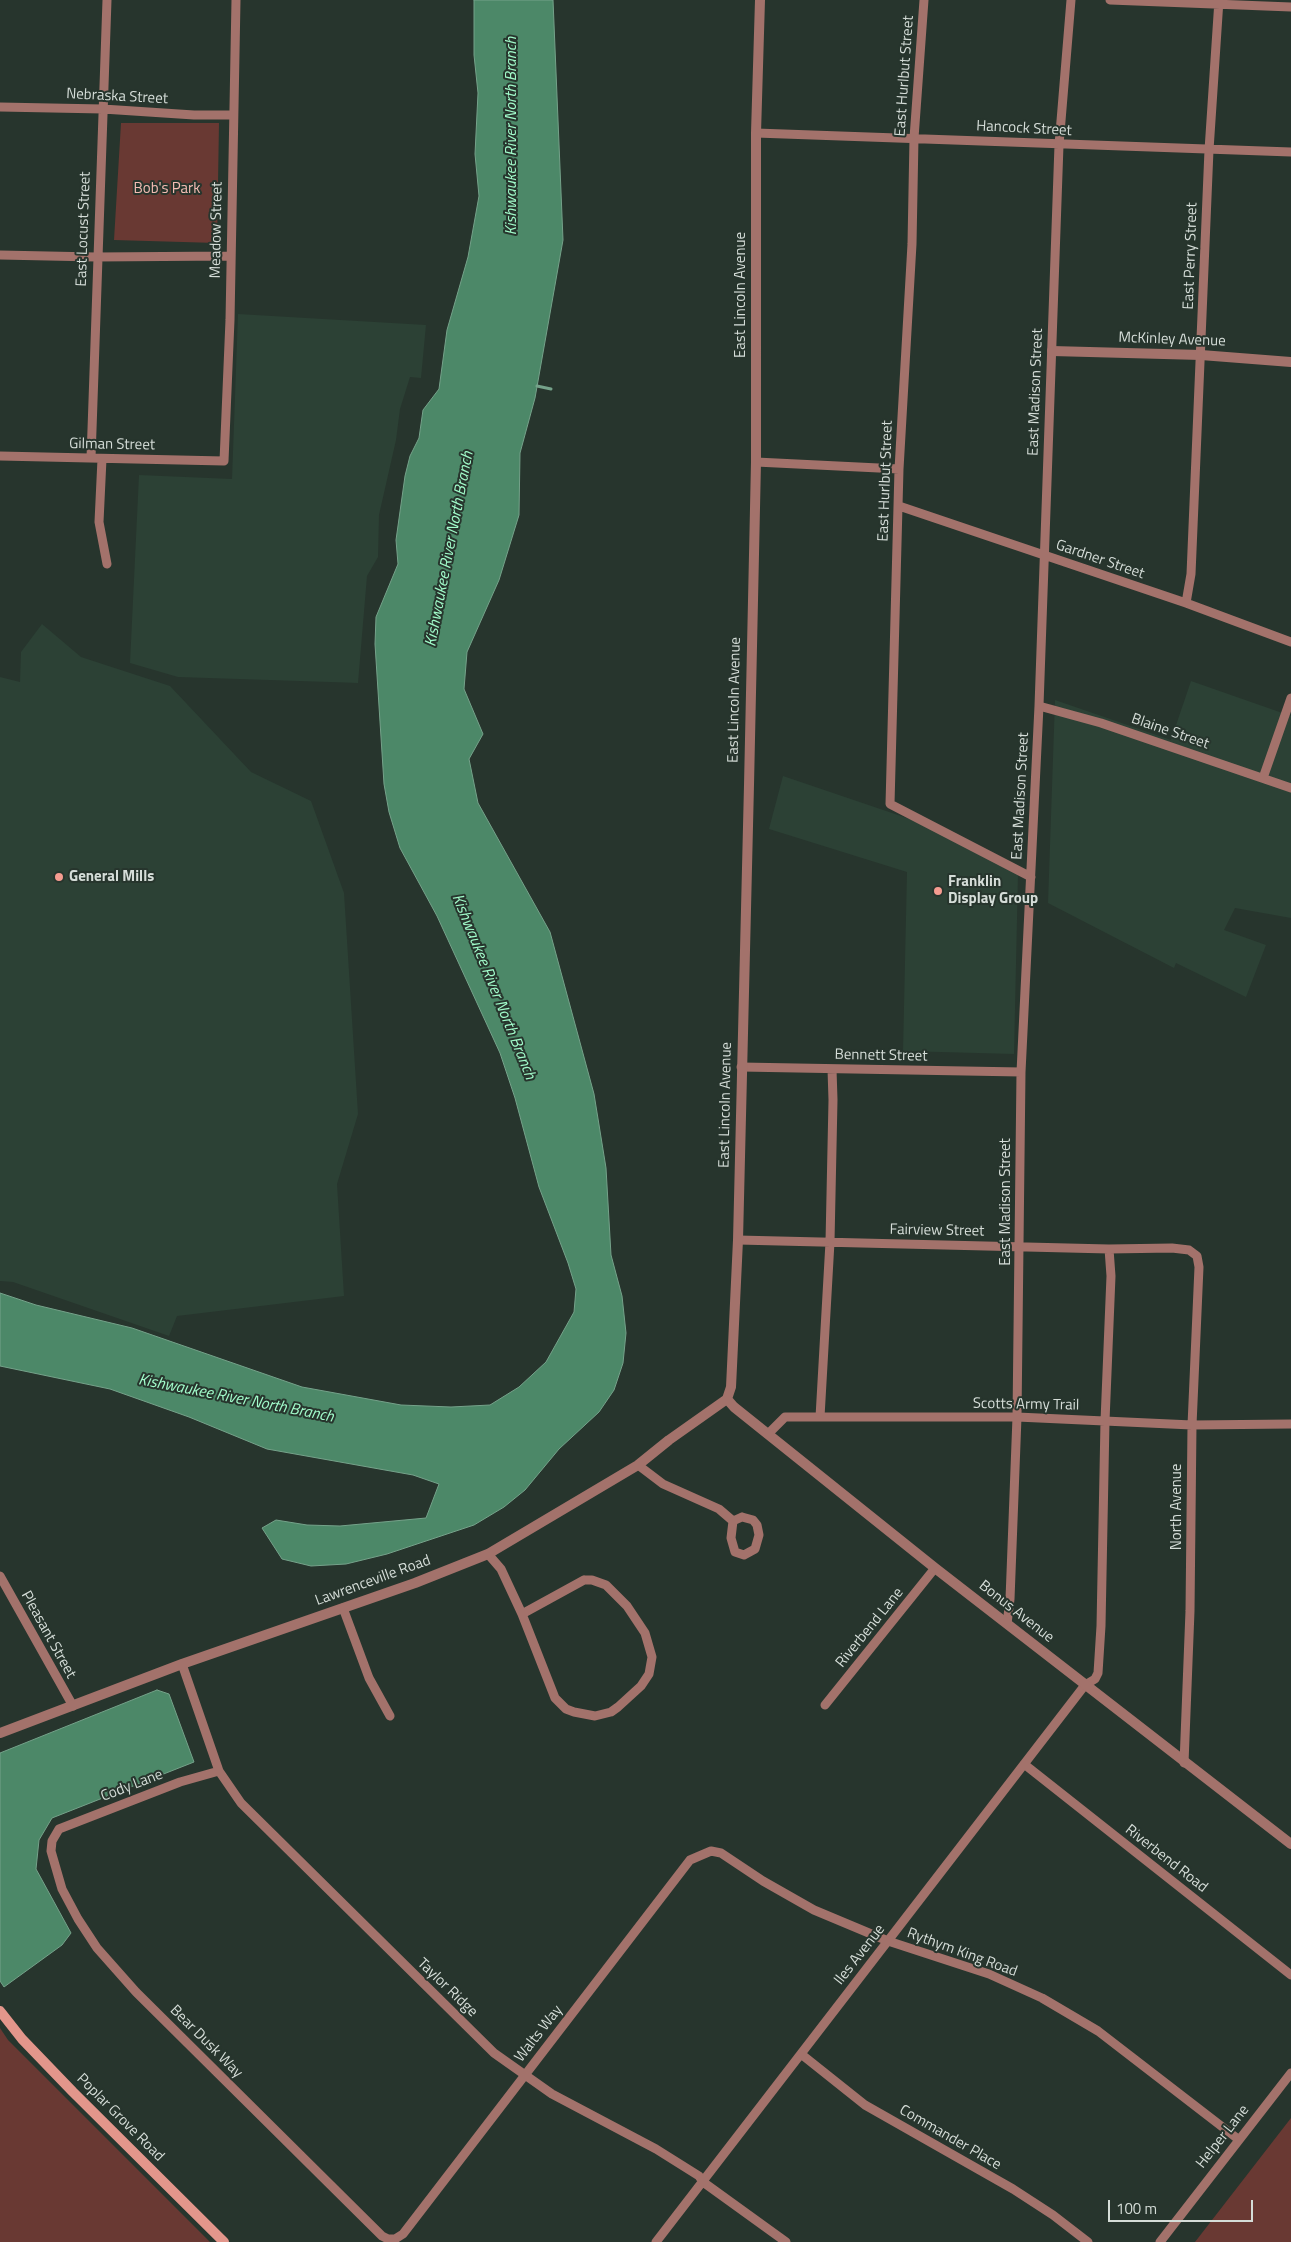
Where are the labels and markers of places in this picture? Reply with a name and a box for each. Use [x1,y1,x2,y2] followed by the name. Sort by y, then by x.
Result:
[69,868,154,886] place label: General Mills
[53,871,65,883] marker: General Mills
[948,873,1038,908] place label: Franklin Display Group
[932,885,944,897] marker: Franklin Display Group

